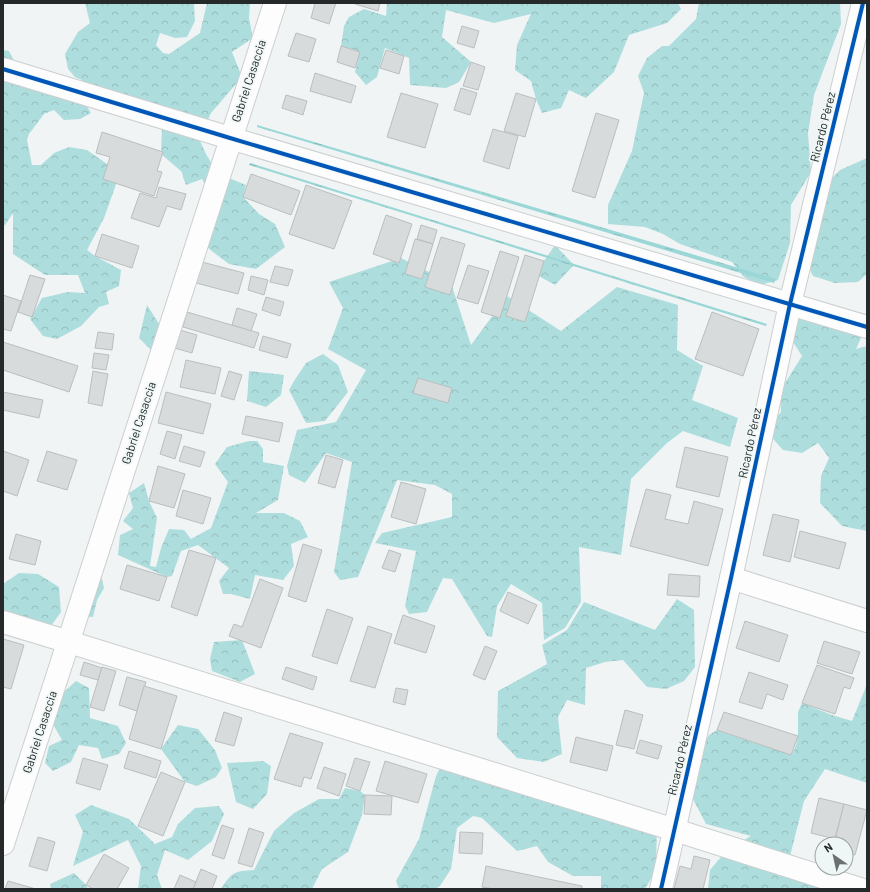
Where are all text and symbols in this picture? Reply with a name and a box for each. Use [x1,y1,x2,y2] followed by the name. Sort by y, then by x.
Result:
[228,38,268,124] street label: Gabriel Casaccia
[807,90,838,163] street label: Ricardo Pérez
[118,380,158,466] street label: Gabriel Casaccia
[735,406,763,479] street label: Ricardo Pérez
[19,689,59,775] street label: Gabriel Casaccia
[664,723,694,796] street label: Ricardo Pérez
[814,836,854,876] north arrow
[821,840,835,855] text: N

